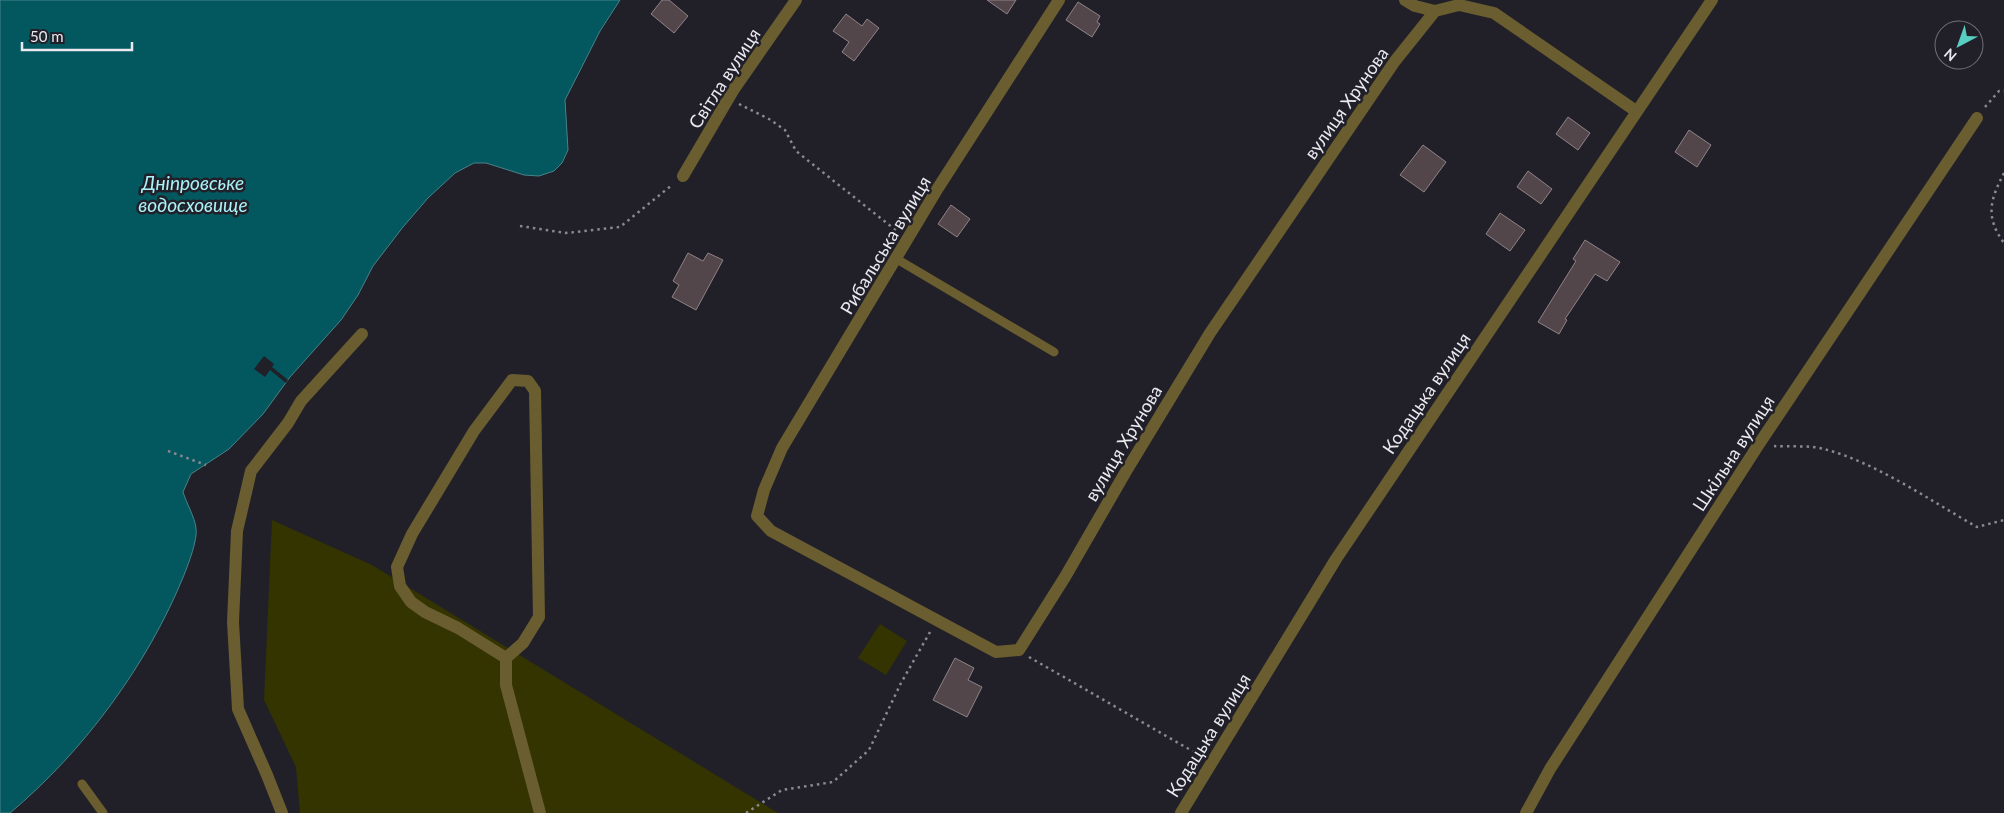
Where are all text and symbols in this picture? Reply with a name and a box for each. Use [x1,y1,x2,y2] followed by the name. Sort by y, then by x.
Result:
[22,20,132,52] scale bar
[1934,20,1984,70] north arrow
[683,24,765,132] street label: Світла вулиця
[30,27,64,45] text: 50 m
[1299,43,1393,163] street label: вулиця Хрунова
[1940,45,1960,65] text: N
[138,171,248,216] water label: Дніпровське водосховище
[835,172,935,318] street label: Рибальська вулиця
[1377,328,1475,458] street label: Кодацька вулиця
[1080,381,1166,505] street label: вулиця Хрунова
[1687,391,1779,515] street label: Шкільна вулиця
[1161,669,1255,801] street label: Кодацька вулиця

